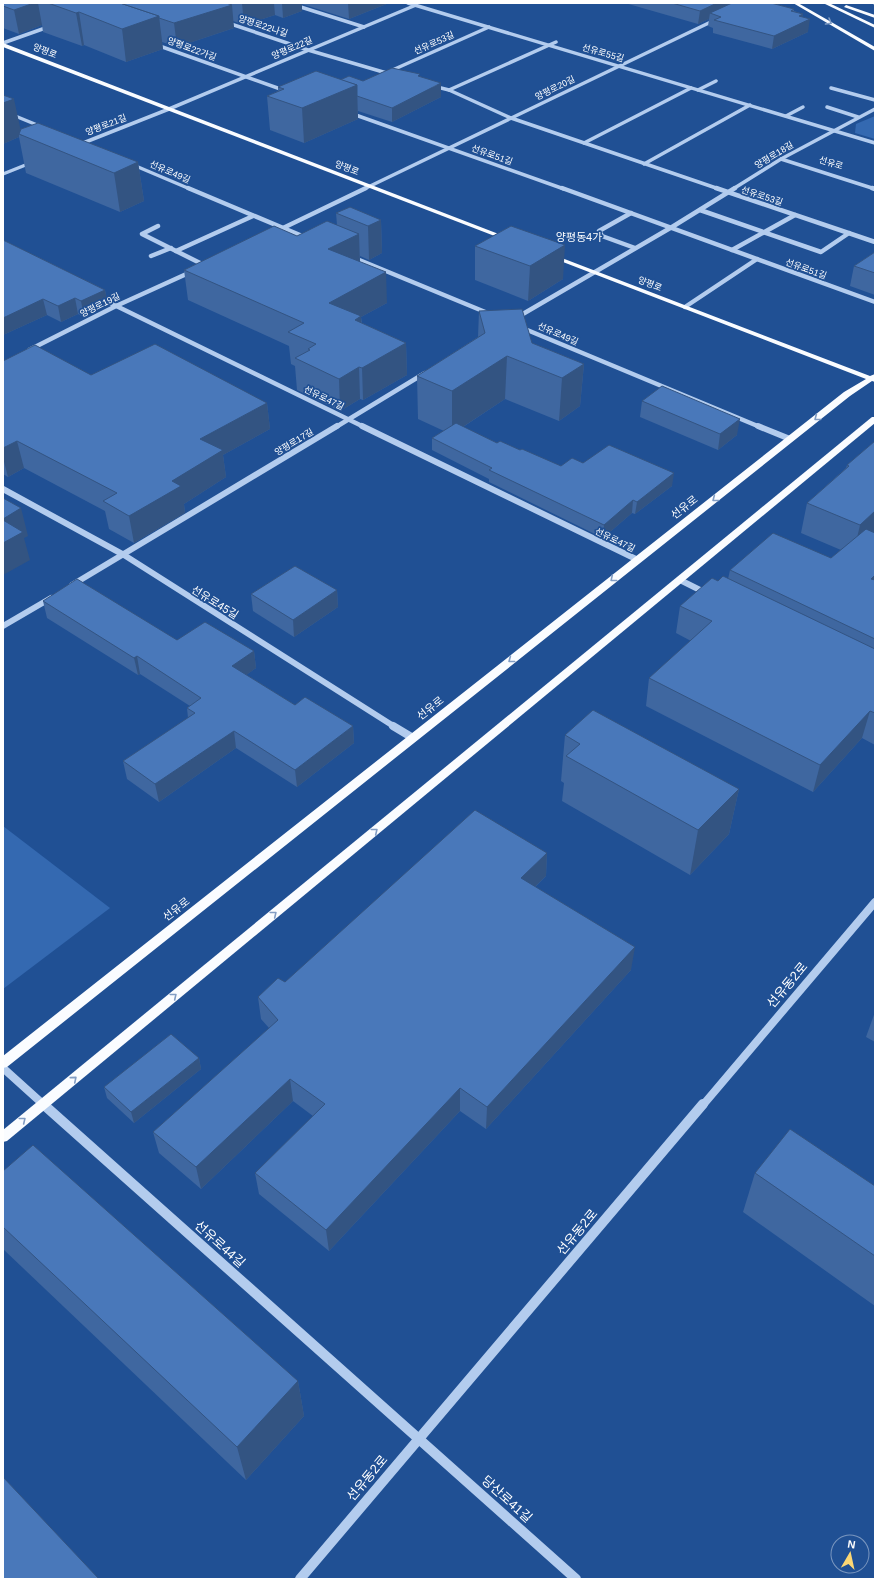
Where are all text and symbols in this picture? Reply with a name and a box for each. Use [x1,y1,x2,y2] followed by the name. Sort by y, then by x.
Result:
[237,13,289,39] street label: 양평로22나길
[825,18,832,25] one-way arrow
[412,30,456,56] street label: 선유로53길
[270,35,314,61] street label: 양평로22길
[166,36,218,62] street label: 양평로22가길
[32,42,58,60] street label: 양평로
[581,42,625,64] street label: 선유로55길
[533,74,577,102] street label: 양평로20길
[84,113,128,137] street label: 양평로21길
[753,140,795,170] street label: 양평로18길
[470,143,514,167] street label: 선유로51길
[818,155,844,171] street label: 선유로
[148,159,192,185] street label: 선유로49길
[334,159,360,177] street label: 양평로
[740,185,784,207] street label: 선유로53길
[556,231,602,243] district label: 양평동4가
[784,257,828,281] street label: 선유로51길
[637,275,663,293] street label: 양평로
[78,291,122,319] street label: 양평로19길
[536,321,580,347] street label: 선유로49길
[302,384,346,412] street label: 선유로47길
[814,413,821,420] one-way arrow
[273,427,315,457] street label: 양평로17길
[668,493,700,521] street label: 선유로
[712,494,719,501] one-way arrow
[593,526,637,554] street label: 선유로47길
[610,575,618,582] one-way arrow
[189,583,241,621] street label: 선유로45길
[509,655,516,662] one-way arrow
[414,694,446,722] street label: 선유로
[370,828,377,835] one-way arrow
[160,895,192,923] street label: 선유로
[270,911,277,918] one-way arrow
[764,959,810,1011] street label: 선유동2로
[169,994,177,1001] one-way arrow
[69,1077,76,1084] one-way arrow
[19,1118,26,1125] one-way arrow
[554,1206,600,1258] street label: 선유동2로
[192,1218,248,1270] street label: 선유로44길
[344,1452,390,1504] street label: 선유동2로
[479,1473,535,1525] street label: 당산로41길
[830,1534,870,1574] north arrow
[847,1538,856,1551] text: N

